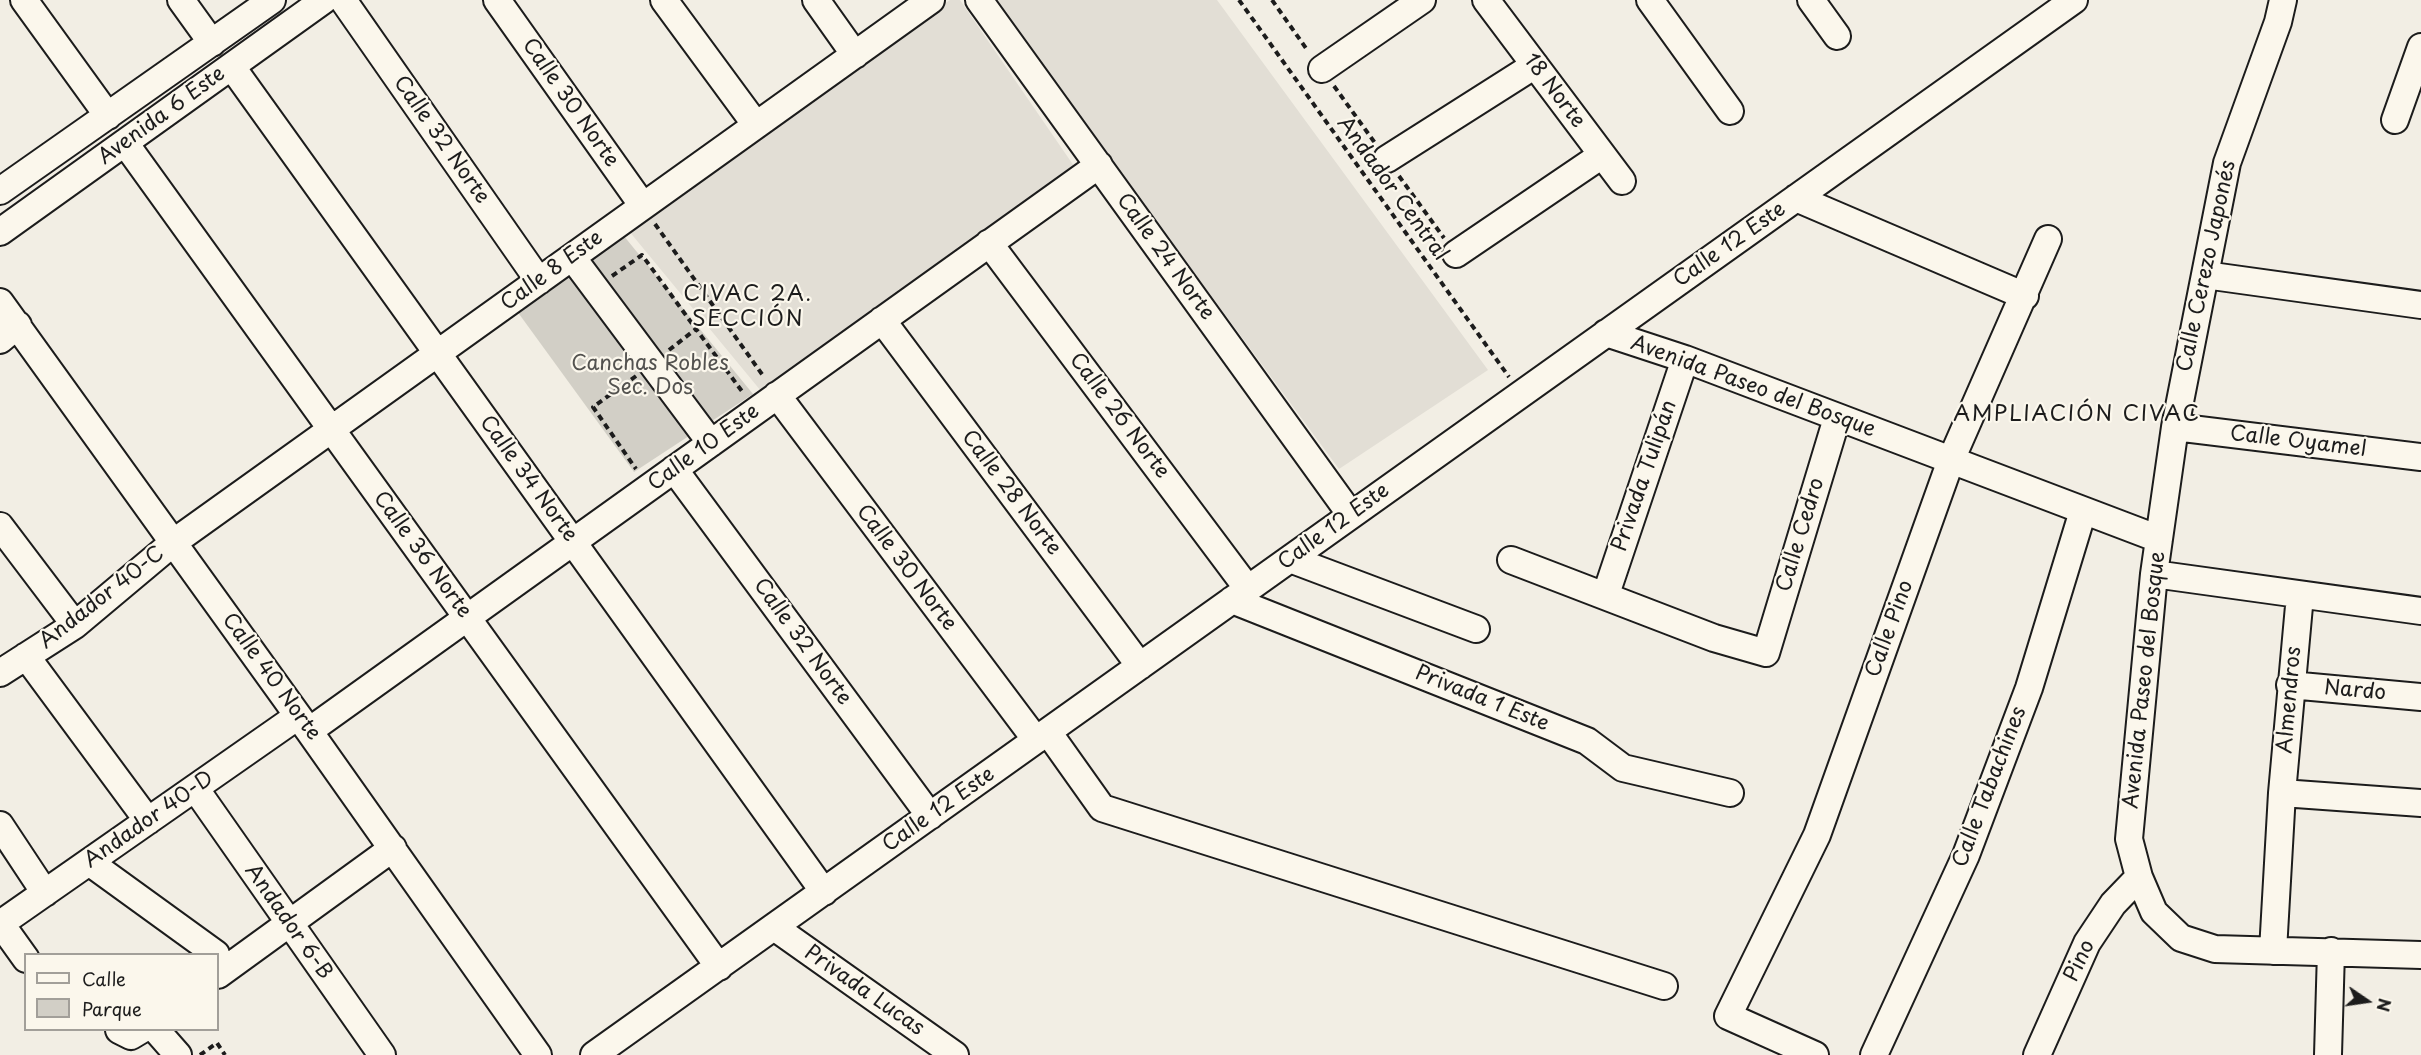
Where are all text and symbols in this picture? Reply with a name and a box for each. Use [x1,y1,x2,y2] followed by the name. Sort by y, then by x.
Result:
[516,34,624,172] street label: Calle 30 Norte
[1518,49,1590,133] street label: 18 Norte
[94,62,230,170] street label: Avenida 6 Este
[388,71,494,209] street label: Calle 32 Norte
[1331,112,1453,266] street label: Andador Central
[2172,158,2242,374] street label: Calle Cerezo Japonés
[1111,189,1219,325] street label: Calle 24 Norte
[1669,197,1791,293] street label: Calle 12 Este
[496,226,608,316] street label: Calle 8 Este
[683,282,813,334] district label: CIVAC 2A. SECCIÓN
[1627,331,1879,443] street label: Avenida Paseo del Bosque
[1064,348,1174,484] street label: Calle 26 Norte
[571,351,729,401] park label: Canchas Robles Sec. Dos
[1607,397,1683,555] street label: Privada Tulipán
[643,399,765,497] street label: Calle 10 Este
[1954,402,2200,428] district label: AMPLIACIÓN CIVAC
[474,411,582,547] street label: Calle 34 Norte
[2228,421,2368,463] street label: Calle Oyamel
[956,426,1066,560] street label: Calle 28 Norte
[1772,475,1830,595] street label: Calle Cedro
[1274,478,1394,576] street label: Calle 12 Este
[368,487,476,623] street label: Calle 36 Norte
[850,500,962,636] street label: Calle 30 Norte
[34,541,170,655] street label: Andador 40-C
[2119,550,2171,810] street label: Avenida Paseo del Bosque
[748,574,856,710] street label: Calle 32 Norte
[1861,577,1919,681] street label: Calle Pino
[216,608,326,746] street label: Calle 40 Norte
[2273,645,2307,755] street label: Almendros
[1412,661,1552,737] street label: Privada 1 Este
[2323,676,2387,706] street label: Nardo
[1948,703,2032,871] street label: Calle Tabachines
[878,762,1000,858] street label: Calle 12 Este
[79,766,219,874] street label: Andador 40-D
[239,860,337,984] street label: Andador 6-B
[2059,936,2101,986] street label: Pino
[799,940,929,1042] street label: Privada Lucas
[24,953,219,1031] legend
[82,965,126,992] text: Calle
[2337,971,2397,1031] north arrow
[82,995,142,1022] text: Parque
[2371,996,2398,1014] text: N

